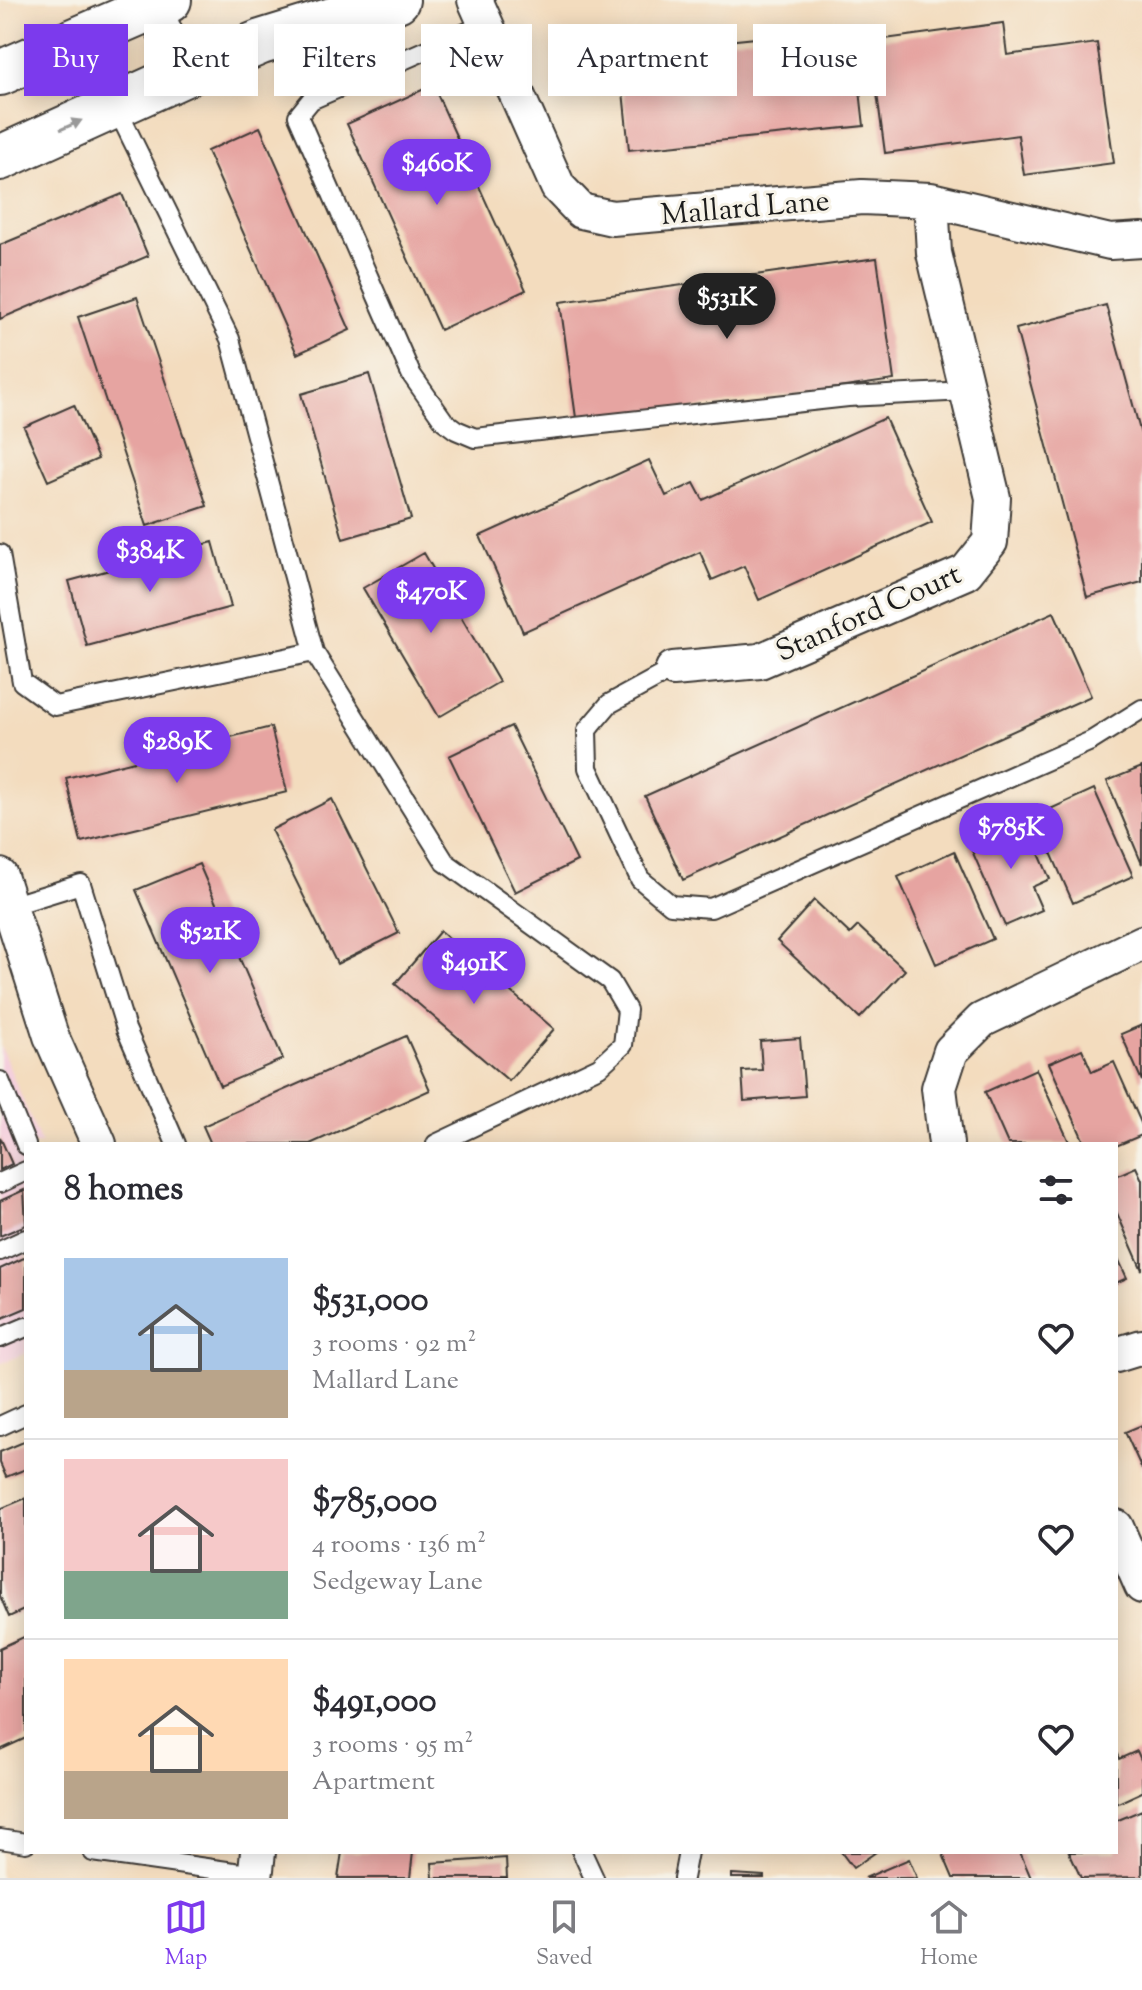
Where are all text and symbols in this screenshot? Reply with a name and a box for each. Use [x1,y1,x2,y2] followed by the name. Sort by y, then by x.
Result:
[24,24,128,96] chip: Buy
[144,24,258,96] chip: Rent
[274,24,405,96] chip: Filters
[421,24,532,96] chip: New
[548,24,737,96] chip: Apartment
[753,24,886,96] chip: House
[59,119,83,132] one-way arrow
[381,139,493,207] pin: $460K
[401,146,473,183] text: $460K
[659,181,832,238] street label: Mallard Lane
[671,273,783,341] pin: $531K
[697,280,757,317] text: $531K
[94,526,206,594] pin: $384K
[115,533,185,570] text: $384K
[769,554,969,674] street label: Stanford Court
[375,567,487,635] pin: $470K
[395,574,467,611] text: $470K
[121,717,233,785] pin: $289K
[142,724,212,761] text: $289K
[955,803,1067,871] pin: $785K
[977,810,1045,847] text: $785K
[154,907,266,975] pin: $521K
[179,914,241,951] text: $521K
[418,938,530,1006] pin: $491K
[440,945,508,982] text: $491K
[64,1166,183,1215] text: 8 homes
[1034,1168,1078,1212] icon: filters
[312,1277,429,1326] text: $531,000
[128,1290,224,1386] icon: home
[1034,1316,1078,1360] icon: heart
[312,1326,476,1363] text: 3 rooms · 92 m²
[312,1363,459,1400] text: Mallard Lane
[312,1478,437,1527] text: $785,000
[128,1491,224,1587] icon: home
[1034,1517,1078,1561] icon: heart
[312,1527,486,1564] text: 4 rooms · 136 m²
[312,1564,483,1601] text: Sedgeway Lane
[312,1678,437,1727] text: $491,000
[128,1691,224,1787] icon: home
[1034,1717,1078,1761] icon: heart
[312,1727,473,1764] text: 3 rooms · 95 m²
[312,1764,435,1801] text: Apartment
[164,1895,208,1975] tab: Map
[536,1895,592,1975] tab: Saved
[920,1895,978,1975] tab: Home

